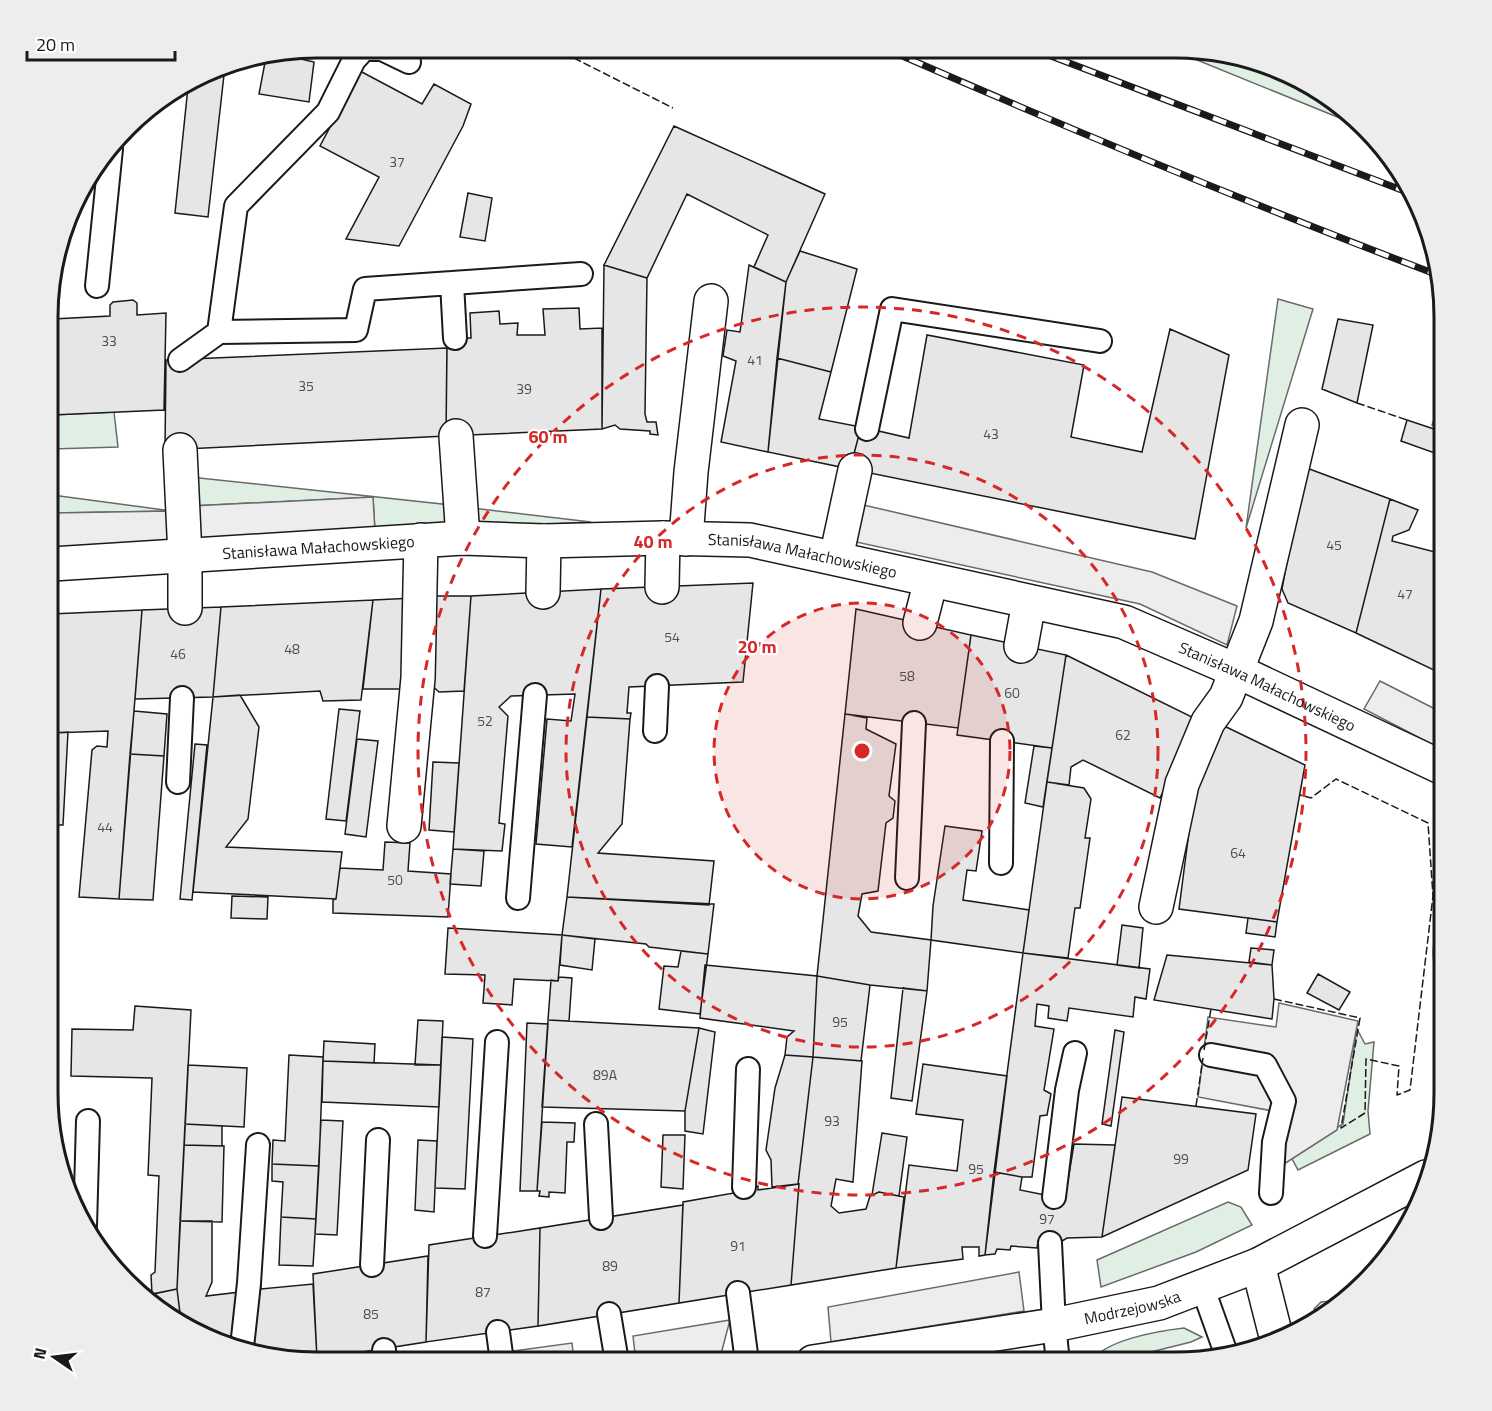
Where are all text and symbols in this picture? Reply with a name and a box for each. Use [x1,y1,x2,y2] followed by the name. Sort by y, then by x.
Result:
[27,24,176,62] scale bar
[36,31,75,58] text: 20 m
[389,151,405,172] house number: 37
[101,330,117,351] house number: 33
[747,349,763,370] house number: 41
[298,375,314,396] house number: 35
[516,378,532,399] house number: 39
[528,423,568,450] text: 60 m
[983,423,999,444] house number: 43
[708,527,899,584] street label: Stanisława Małachowskiego
[633,528,673,555] text: 40 m
[222,529,415,565] street label: Stanisława Małachowskiego
[1326,534,1342,555] house number: 45
[1397,583,1413,604] house number: 47
[664,626,680,647] house number: 54
[737,633,777,660] text: 20 m
[1175,635,1360,737] street label: Stanisława Małachowskiego
[284,638,300,659] house number: 48
[170,643,186,664] house number: 46
[899,665,915,686] house number: 58
[1004,682,1020,703] house number: 60
[477,710,493,731] house number: 52
[1115,724,1131,745] house number: 62
[852,741,872,761] centre of rings
[97,816,113,837] house number: 44
[1230,842,1246,863] house number: 64
[387,869,403,890] house number: 50
[832,1011,848,1032] house number: 95
[593,1064,618,1085] house number: 89A
[824,1110,840,1131] house number: 93
[1173,1148,1189,1169] house number: 99
[968,1158,984,1179] house number: 95
[1039,1208,1055,1229] house number: 97
[730,1235,746,1256] house number: 91
[602,1255,618,1276] house number: 89
[475,1281,491,1302] house number: 87
[1082,1284,1184,1330] street label: Modrzejowska
[363,1303,379,1324] house number: 85
[24,1327,84,1387] north arrow
[26,1345,52,1362] text: N

